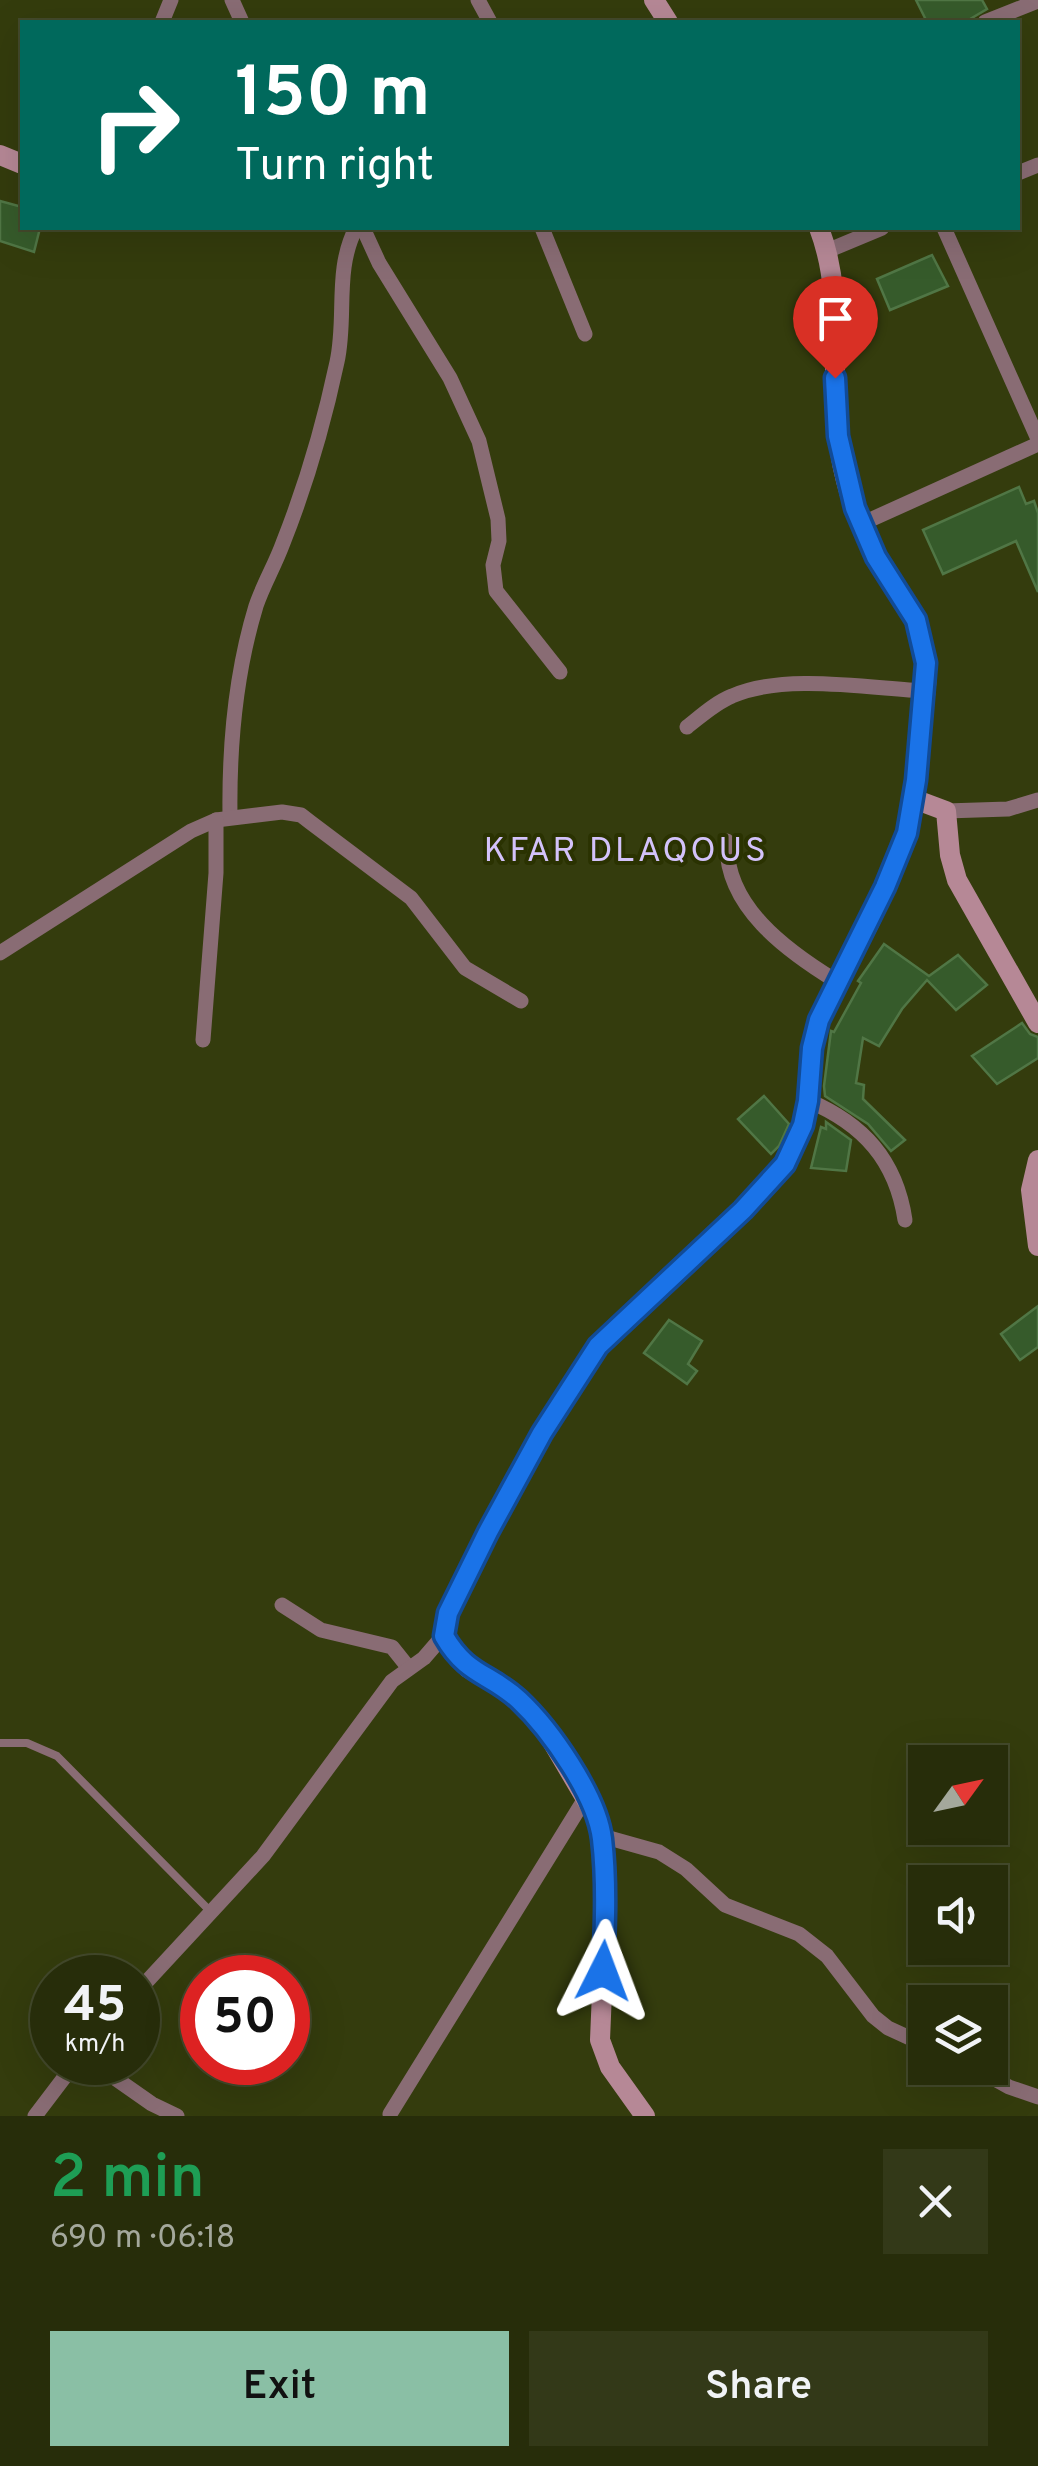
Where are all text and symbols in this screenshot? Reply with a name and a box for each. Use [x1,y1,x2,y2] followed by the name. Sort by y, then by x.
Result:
[235,52,430,141] text: 150 m
[70,60,200,190] icon: right
[235,139,434,196] text: Turn right
[793,276,878,379] pin
[808,291,863,346] icon: arrive
[484,830,768,874] district label: KFAR DLAQOUS
[908,1745,1008,1845] north arrow
[908,1745,1008,2085] map controls
[908,1865,1008,1965] button: sound
[551,1919,655,2023] position arrow
[180,1955,310,2085] speed limit sign: 50
[64,1976,126,2039] text: 45
[908,1985,1008,2085] button: layers
[65,2029,125,2061] text: km/h
[50,2143,205,2219] text: 2 min
[883,2149,988,2254] button: close
[50,2219,235,2259] text: 690 m · 06:18
[50,2331,509,2446] button: Exit
[529,2331,988,2446] button: Share

